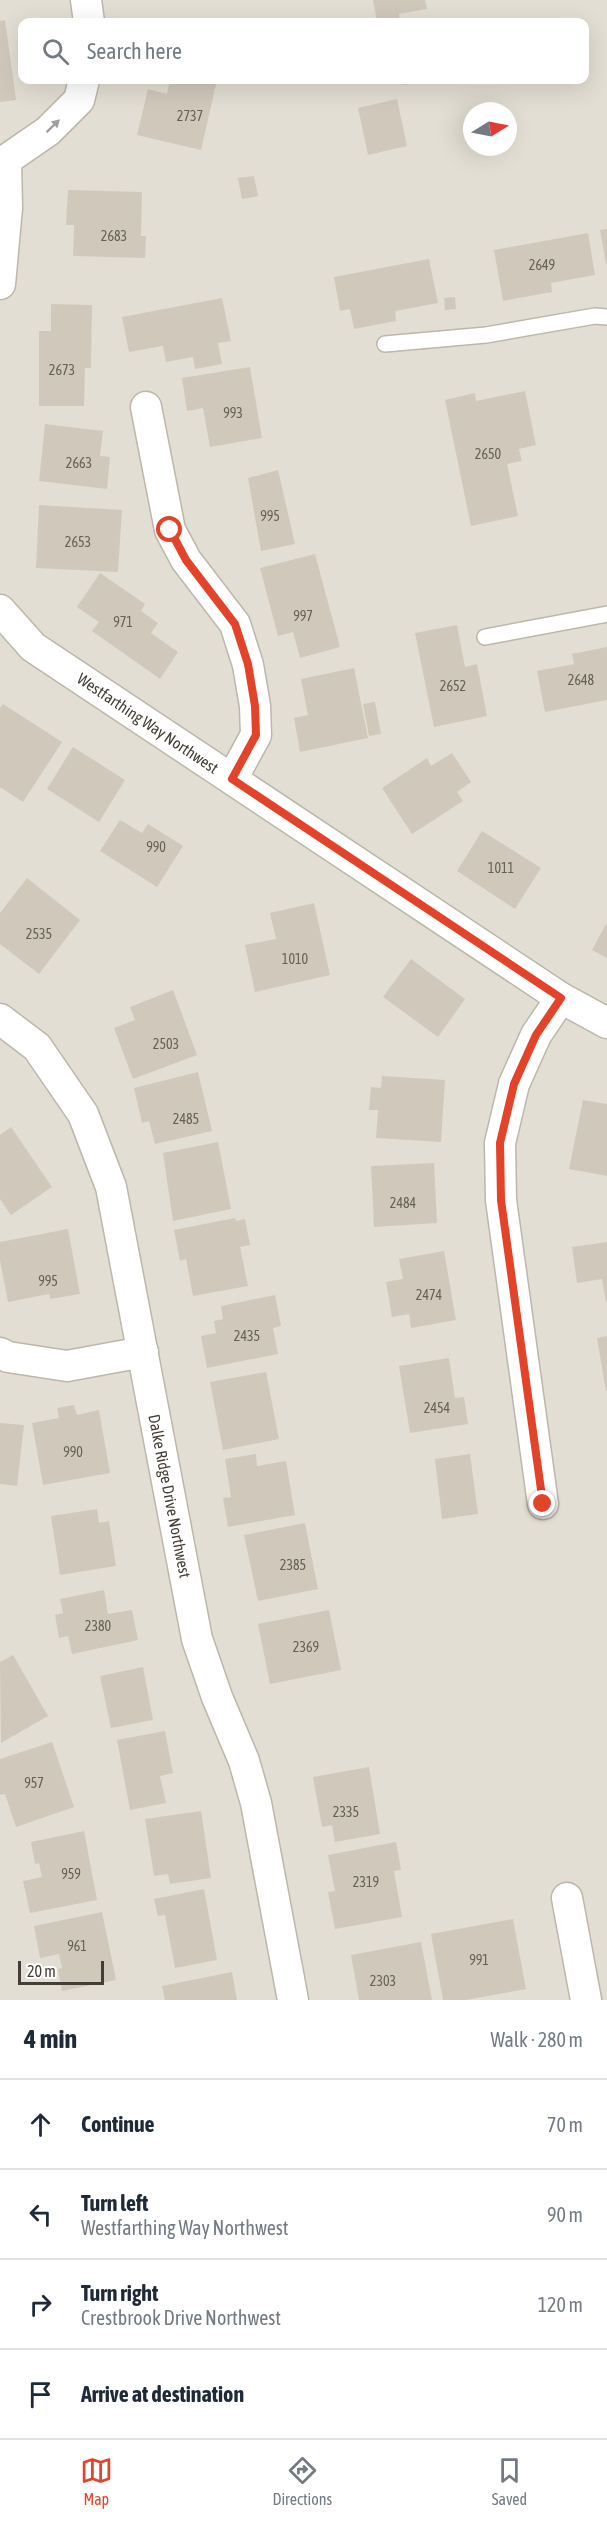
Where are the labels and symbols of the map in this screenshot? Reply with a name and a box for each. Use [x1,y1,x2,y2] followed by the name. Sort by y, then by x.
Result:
[463,102,517,156] north arrow
[177,108,203,124] house number: 2737
[45,119,59,133] one-way arrow
[101,228,127,244] house number: 2683
[529,257,555,273] house number: 2649
[49,362,75,378] house number: 2673
[223,405,243,421] house number: 993
[475,446,502,462] house number: 2650
[66,455,92,471] house number: 2663
[260,508,280,524] house number: 995
[156,516,182,542] route start
[65,534,91,550] house number: 2653
[293,608,313,624] house number: 997
[113,614,133,630] house number: 971
[74,669,222,778] street label: Westfarthing Way Northwest
[568,672,595,688] house number: 2648
[440,678,466,694] house number: 2652
[146,839,166,855] house number: 990
[488,860,514,876] house number: 1011
[26,926,52,942] house number: 2535
[282,951,309,967] house number: 1010
[153,1036,179,1052] house number: 2503
[173,1111,199,1127] house number: 2485
[390,1195,417,1211] house number: 2484
[38,1273,58,1289] house number: 995
[416,1287,443,1303] house number: 2474
[234,1328,260,1344] house number: 2435
[424,1400,451,1416] house number: 2454
[144,1413,195,1580] street label: Dalke Ridge Drive Northwest
[63,1444,83,1460] house number: 990
[529,1490,555,1516] route end
[280,1557,306,1573] house number: 2385
[85,1618,112,1634] house number: 2380
[293,1639,319,1655] house number: 2369
[24,1775,44,1791] house number: 957
[333,1804,359,1820] house number: 2335
[61,1866,81,1882] house number: 959
[353,1874,379,1890] house number: 2319
[67,1938,87,1954] house number: 961
[469,1952,489,1968] house number: 991
[18,1958,104,1986] scale bar
[370,1973,396,1989] house number: 2303

